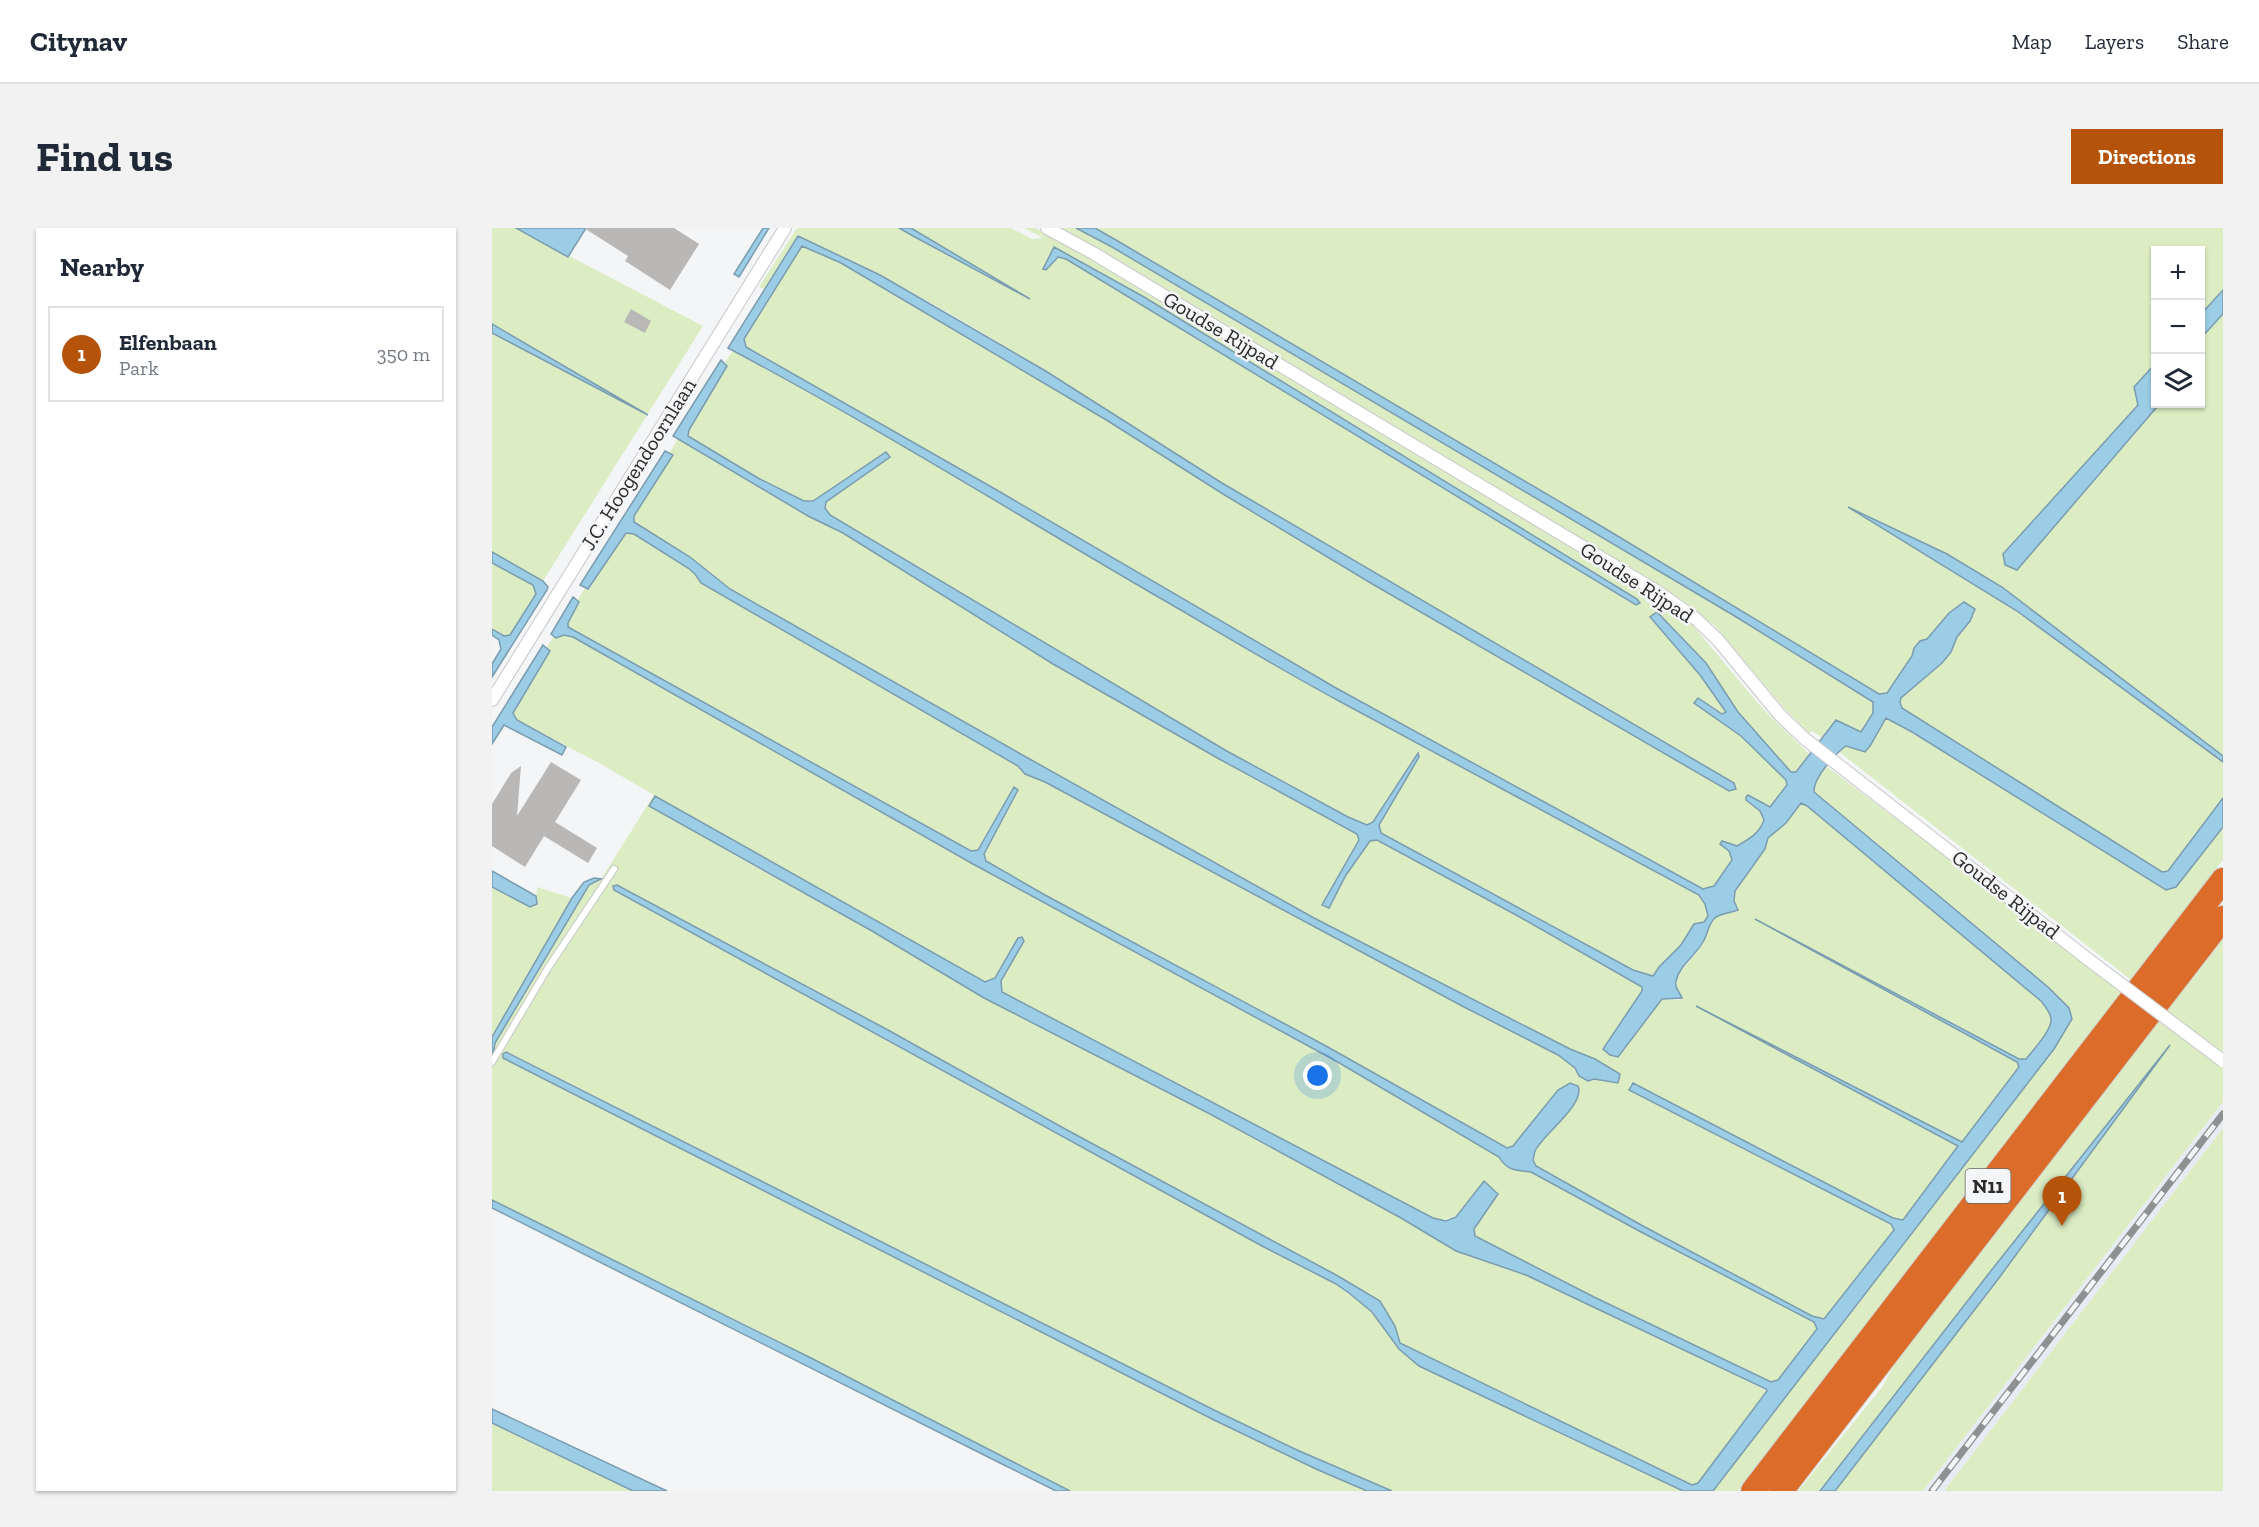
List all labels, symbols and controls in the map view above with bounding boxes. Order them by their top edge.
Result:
text: Citynav [30,25,127,58]
text: Map [2012,29,2052,54]
text: Layers [2085,29,2144,54]
text: Share [2177,29,2229,54]
button: Directions [2071,129,2223,184]
text: Find us [36,131,173,182]
map controls [2151,246,2205,408]
button: + [2151,246,2205,300]
text: Nearby [60,251,144,283]
street label: Goudse Rijpad [1158,286,1283,375]
button: − [2151,300,2205,354]
text: Elfenbaan [119,329,217,356]
text: 1 [77,342,86,366]
text: 350 m [377,342,430,366]
button: layers [2151,354,2205,408]
text: Park [119,356,159,380]
street label: J.C. Hoogendoornlaan [575,374,701,554]
street label: Goudse Rijpad [1575,536,1699,629]
street label: Goudse Rijpad [1947,844,2065,945]
your location [1303,1061,1332,1090]
road number: N11 [1966,1169,2010,1203]
pin: 1 [2042,1176,2082,1226]

